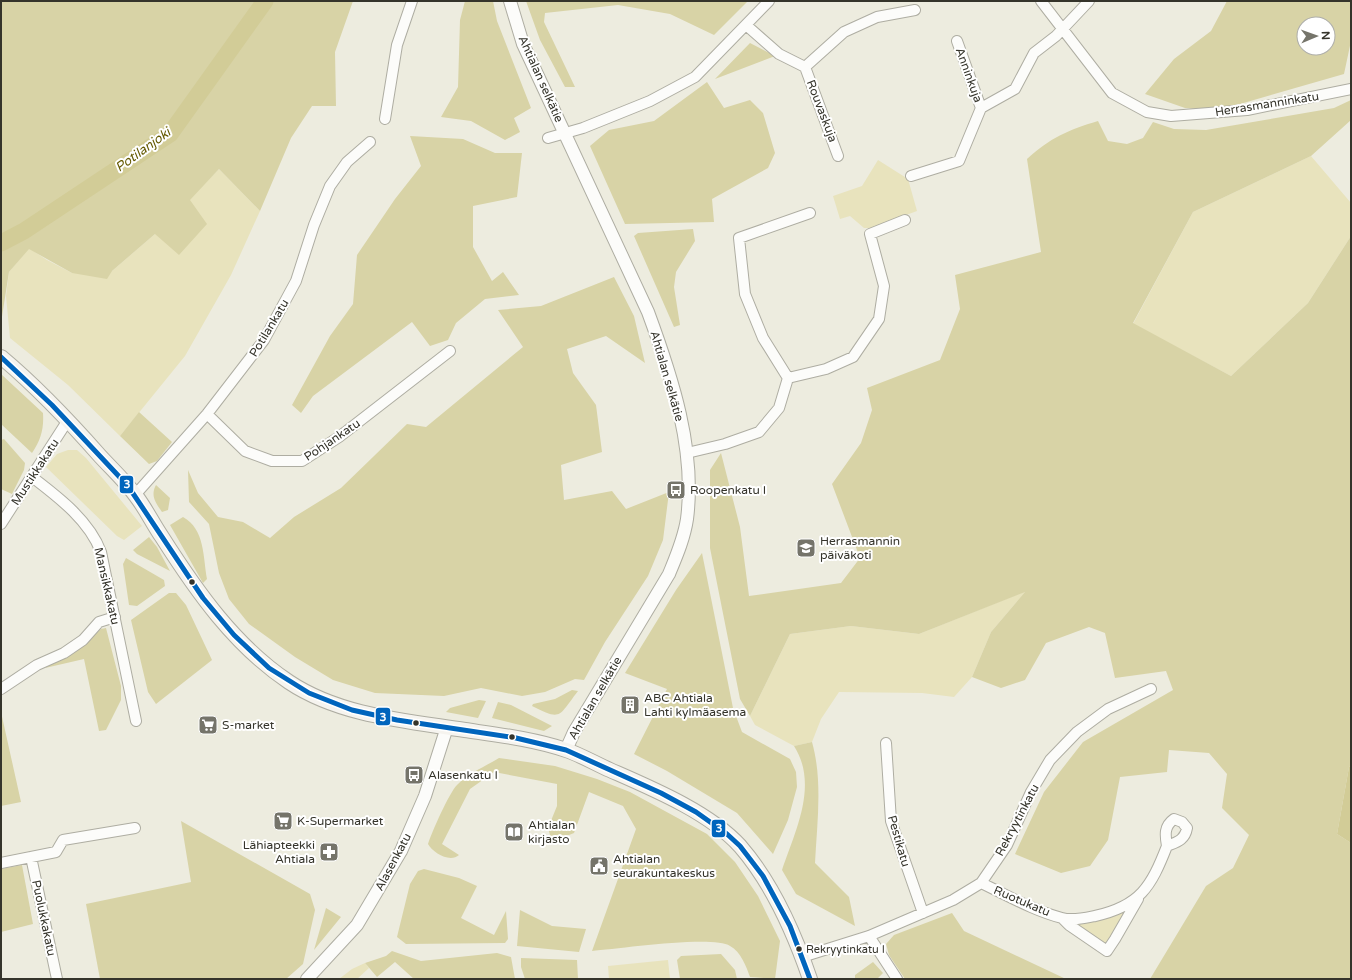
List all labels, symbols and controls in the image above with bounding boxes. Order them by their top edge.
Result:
north arrow [1296,16,1336,56]
text: N [1319,31,1332,40]
street label: Ahtialan selkätie [516,33,566,125]
street label: Anninkuja [953,46,985,104]
street label: Rouvaskuja [804,78,840,144]
street label: Herrasmanninkatu [1214,89,1320,119]
water label: Potilanjoki [112,124,175,175]
street label: Potilankatu [246,297,292,359]
street label: Ahtialan selkätie [647,329,687,423]
street label: Pohjankatu [301,416,363,464]
street label: Mustikkakatu [8,436,62,508]
line badge: 3 [119,475,134,494]
text: 3 [124,478,131,491]
bus stop icon: Roopenkatu I [665,479,687,501]
place label: Roopenkatu I [690,483,766,497]
place label: Herrasmannin päiväkoti [820,534,900,562]
school or university icon: Herrasmannin päiväkoti [795,537,817,559]
street label: Mansikkakatu [91,546,123,626]
unlabelled marker [187,577,197,587]
street label: Ahtialan selkätie [566,654,625,742]
place label: ABC Ahtiala Lahti kylmäasema [644,691,746,719]
building icon: ABC Ahtiala Lahti kylmäasema [619,694,641,716]
line badge: 3 [375,707,391,726]
text: 3 [380,711,387,724]
supermarket icon: S-market [197,714,219,736]
place label: S-market [222,718,275,732]
unlabelled marker [411,718,421,728]
unlabelled marker [507,732,517,742]
bus stop icon: Alasenkatu I [403,764,425,786]
place label: Alasenkatu I [428,768,498,782]
street label: Rekryytinkatu [992,782,1042,858]
supermarket icon: K-Supermarket [272,810,294,832]
place label: K-Supermarket [297,814,384,828]
street label: Pestikatu [885,814,913,868]
place label: Ahtialan kirjasto [528,818,575,846]
line badge: 3 [711,819,726,838]
library icon: Ahtialan kirjasto [503,821,525,843]
text: 3 [716,822,723,835]
street label: Alasenkatu [372,831,414,893]
place label: Lähiapteekki Ahtiala [243,838,315,866]
pharmacy icon: Lähiapteekki Ahtiala [318,841,340,863]
place label: Ahtialan seurakuntakeskus [613,852,715,880]
public building icon: Ahtialan seurakuntakeskus [588,855,610,877]
street label: Puolukkakatu [29,879,59,957]
street label: Ruotukatu [992,883,1052,919]
place label: Rekryytinkatu I [806,943,885,956]
marker: Rekryytinkatu I [794,944,804,954]

